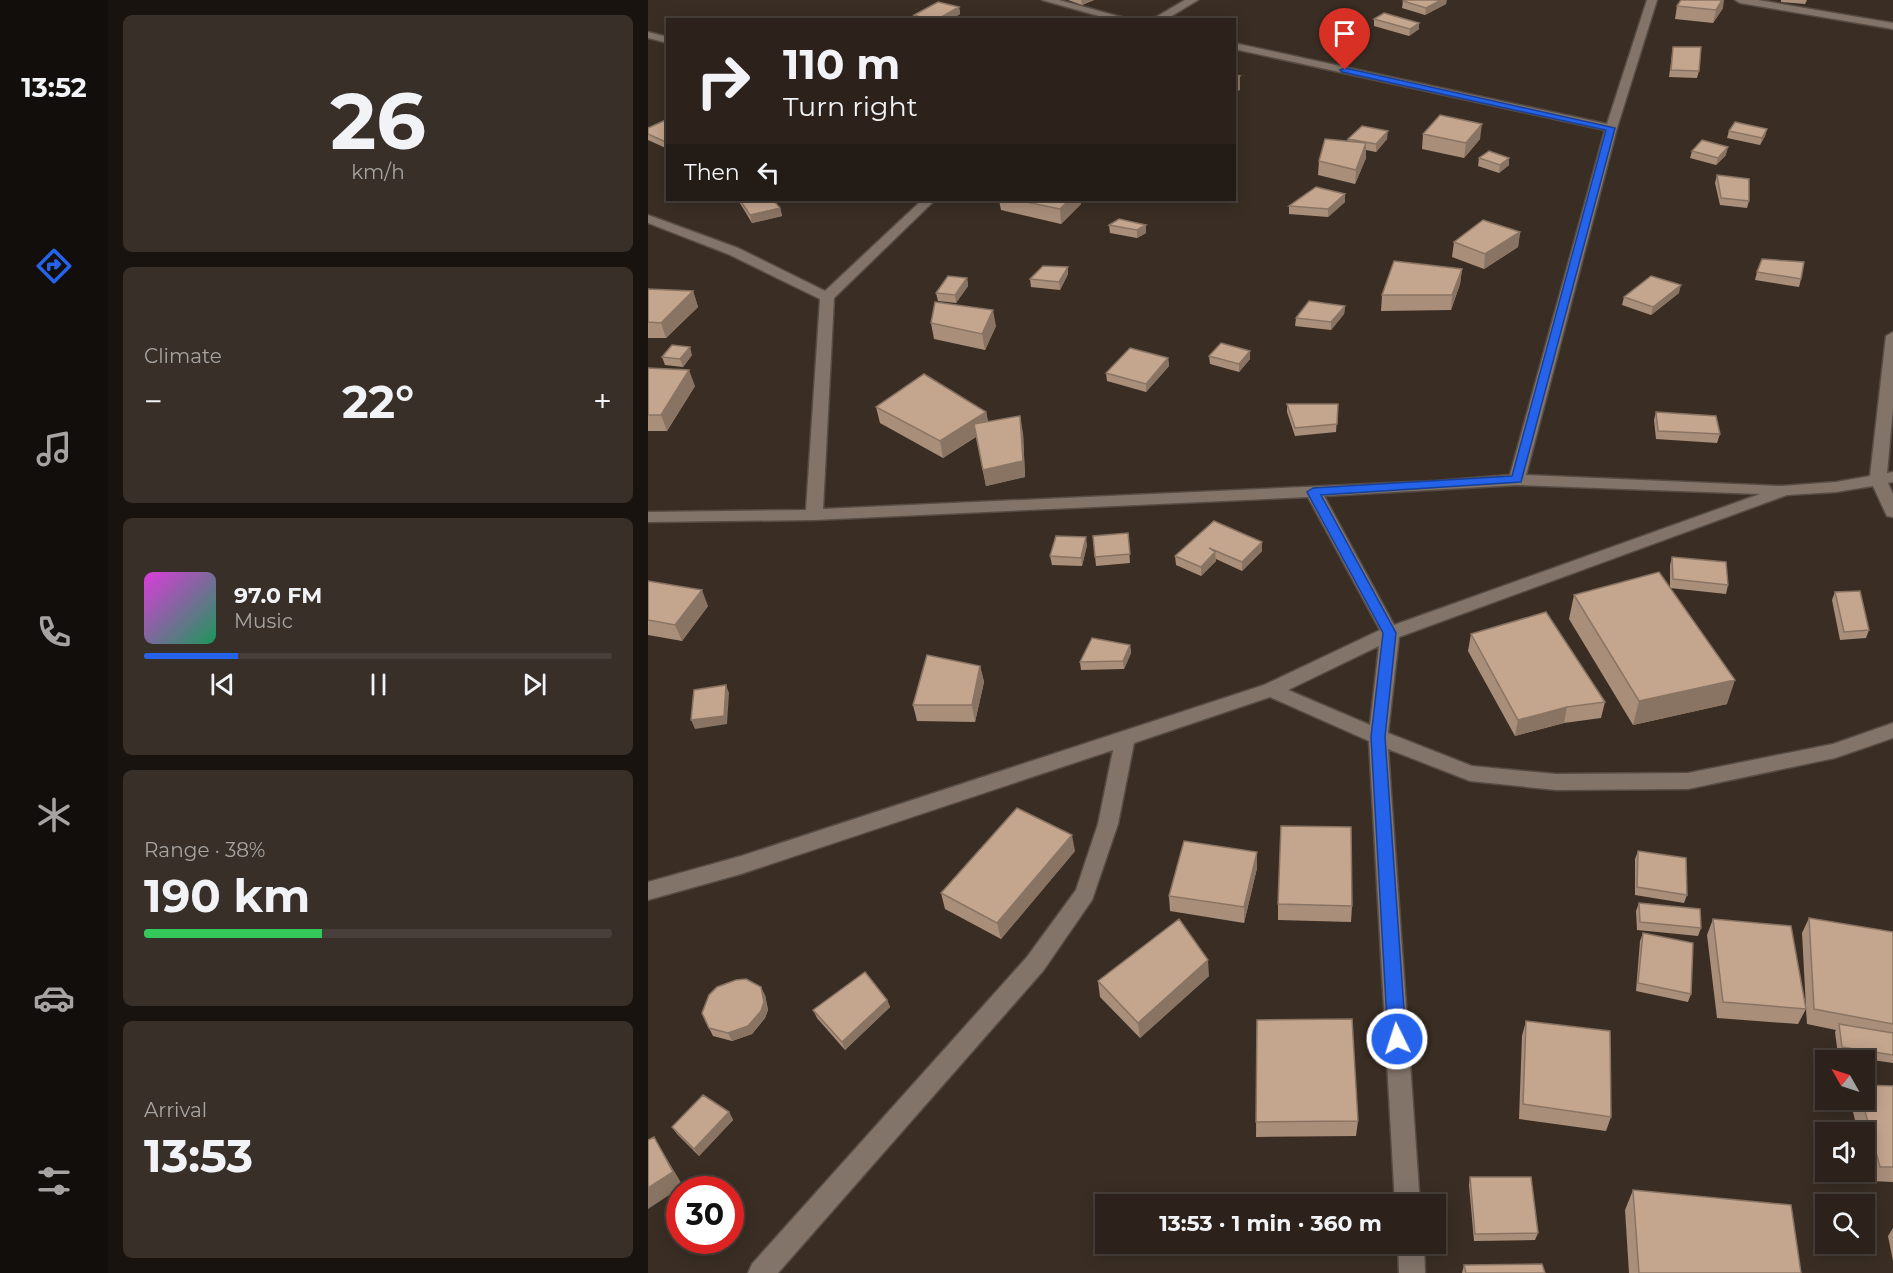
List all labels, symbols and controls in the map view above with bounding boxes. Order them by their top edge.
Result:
pin [1319,8,1370,70]
icon: arrive [1328,17,1361,50]
text: 110 m [783,38,900,90]
icon: right [684,42,762,120]
text: 13:52 [21,71,87,104]
text: 26 [330,73,426,169]
text: Turn right [783,90,918,123]
icon: left [752,156,785,189]
text: Then [684,159,740,186]
text: km/h [351,160,405,184]
icon: directions [33,245,75,287]
text: Climate [144,344,222,368]
text: 22° [342,374,414,429]
text: − [144,381,163,421]
text: + [593,381,612,421]
icon: music [33,428,75,470]
text: 97.0 FM [234,582,322,609]
text: Music [234,609,293,633]
icon: phone [33,611,75,653]
icon: previous [206,668,239,701]
icon: pause [362,668,395,701]
icon: next [518,668,551,701]
icon: climate [33,794,75,836]
text: Range · 38% [144,838,265,862]
text: 190 km [144,868,310,923]
icon: car [33,977,75,1019]
position arrow [1365,1007,1429,1071]
north arrow [1815,1050,1875,1110]
map controls [1815,1050,1875,1254]
text: Arrival [144,1098,207,1122]
button: sound [1815,1122,1875,1182]
text: 13:53 [144,1128,253,1183]
icon: filters [33,1160,75,1202]
speed limit sign: 30 [666,1176,744,1254]
button: search [1815,1194,1875,1254]
text: 13:53 · 1 min · 360 m [1159,1210,1382,1237]

